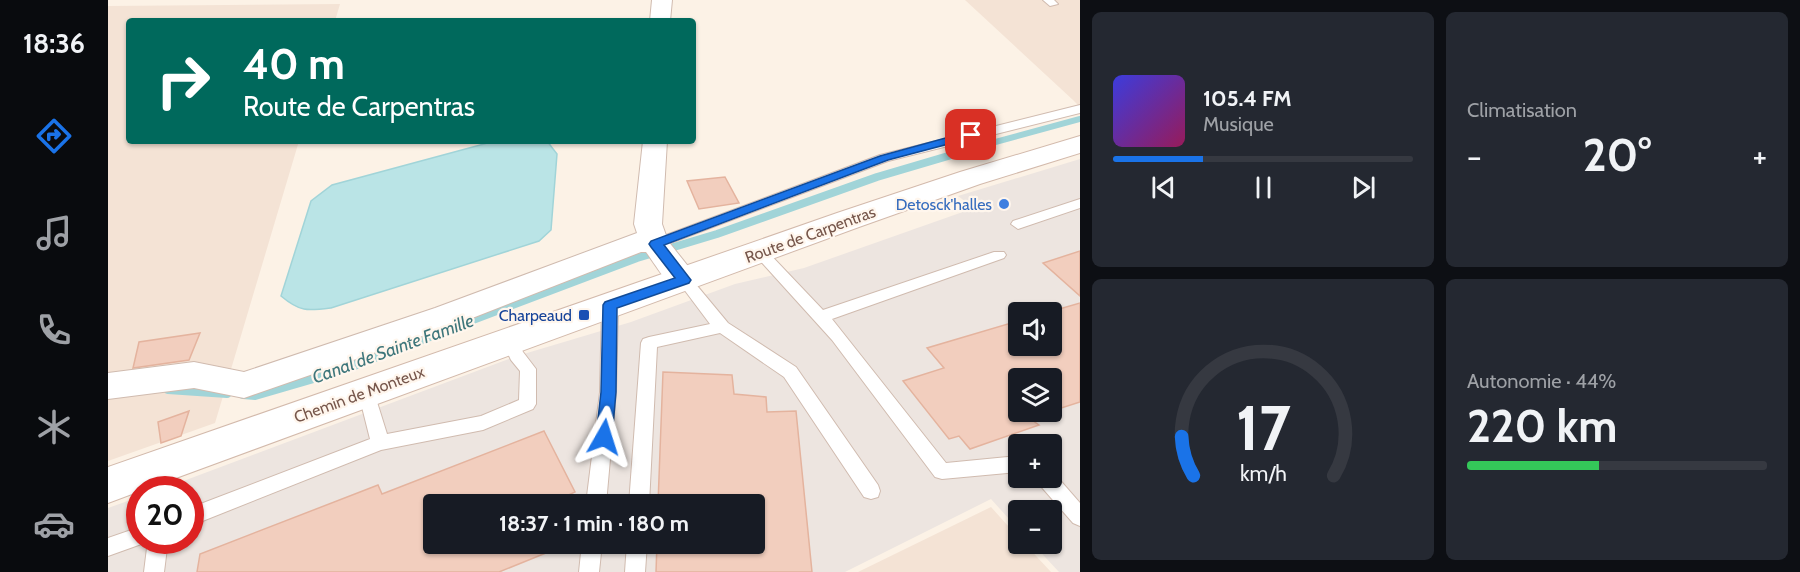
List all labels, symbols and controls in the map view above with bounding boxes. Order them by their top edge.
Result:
text: 18:36 [23,27,85,60]
text: 40 m [243,38,345,90]
icon: right [144,42,222,120]
text: 105.4 FM [1203,85,1291,112]
text: Route de Carpentras [243,90,475,123]
text: Climatisation [1467,98,1577,122]
pin [945,109,996,160]
text: Musique [1203,112,1274,136]
icon: directions [33,115,75,157]
icon: arrive [954,118,987,151]
text: 20° [1583,128,1651,182]
text: − [1467,136,1482,176]
text: + [1752,136,1767,176]
icon: previous [1147,171,1180,204]
icon: pause [1247,171,1280,204]
icon: next [1347,171,1380,204]
place label: Detosck'halles [896,195,992,214]
marker: Detosck'halles [997,197,1011,211]
street label: Route de Carpentras [742,202,878,267]
icon: music [33,212,75,254]
map controls [1008,302,1062,554]
button: sound [1008,302,1062,356]
place label: Charpeaud [499,306,572,325]
marker: Charpeaud [577,308,591,322]
icon: phone [33,309,75,351]
water label: Canal de Sainte Famille [309,310,477,388]
street label: Chemin de Monteux [291,362,427,427]
button: layers [1008,368,1062,422]
text: Autonomie · 44% [1467,369,1616,393]
text: 17 [1236,390,1291,466]
text: 220 km [1467,399,1617,453]
position arrow [572,405,636,469]
icon: climate [33,406,75,448]
button: + [1008,434,1062,488]
text: km/h [1240,461,1286,487]
speed limit sign: 20 [126,476,204,554]
button: − [1008,500,1062,554]
icon: car [33,503,75,545]
text: 18:37 · 1 min · 180 m [499,510,689,537]

